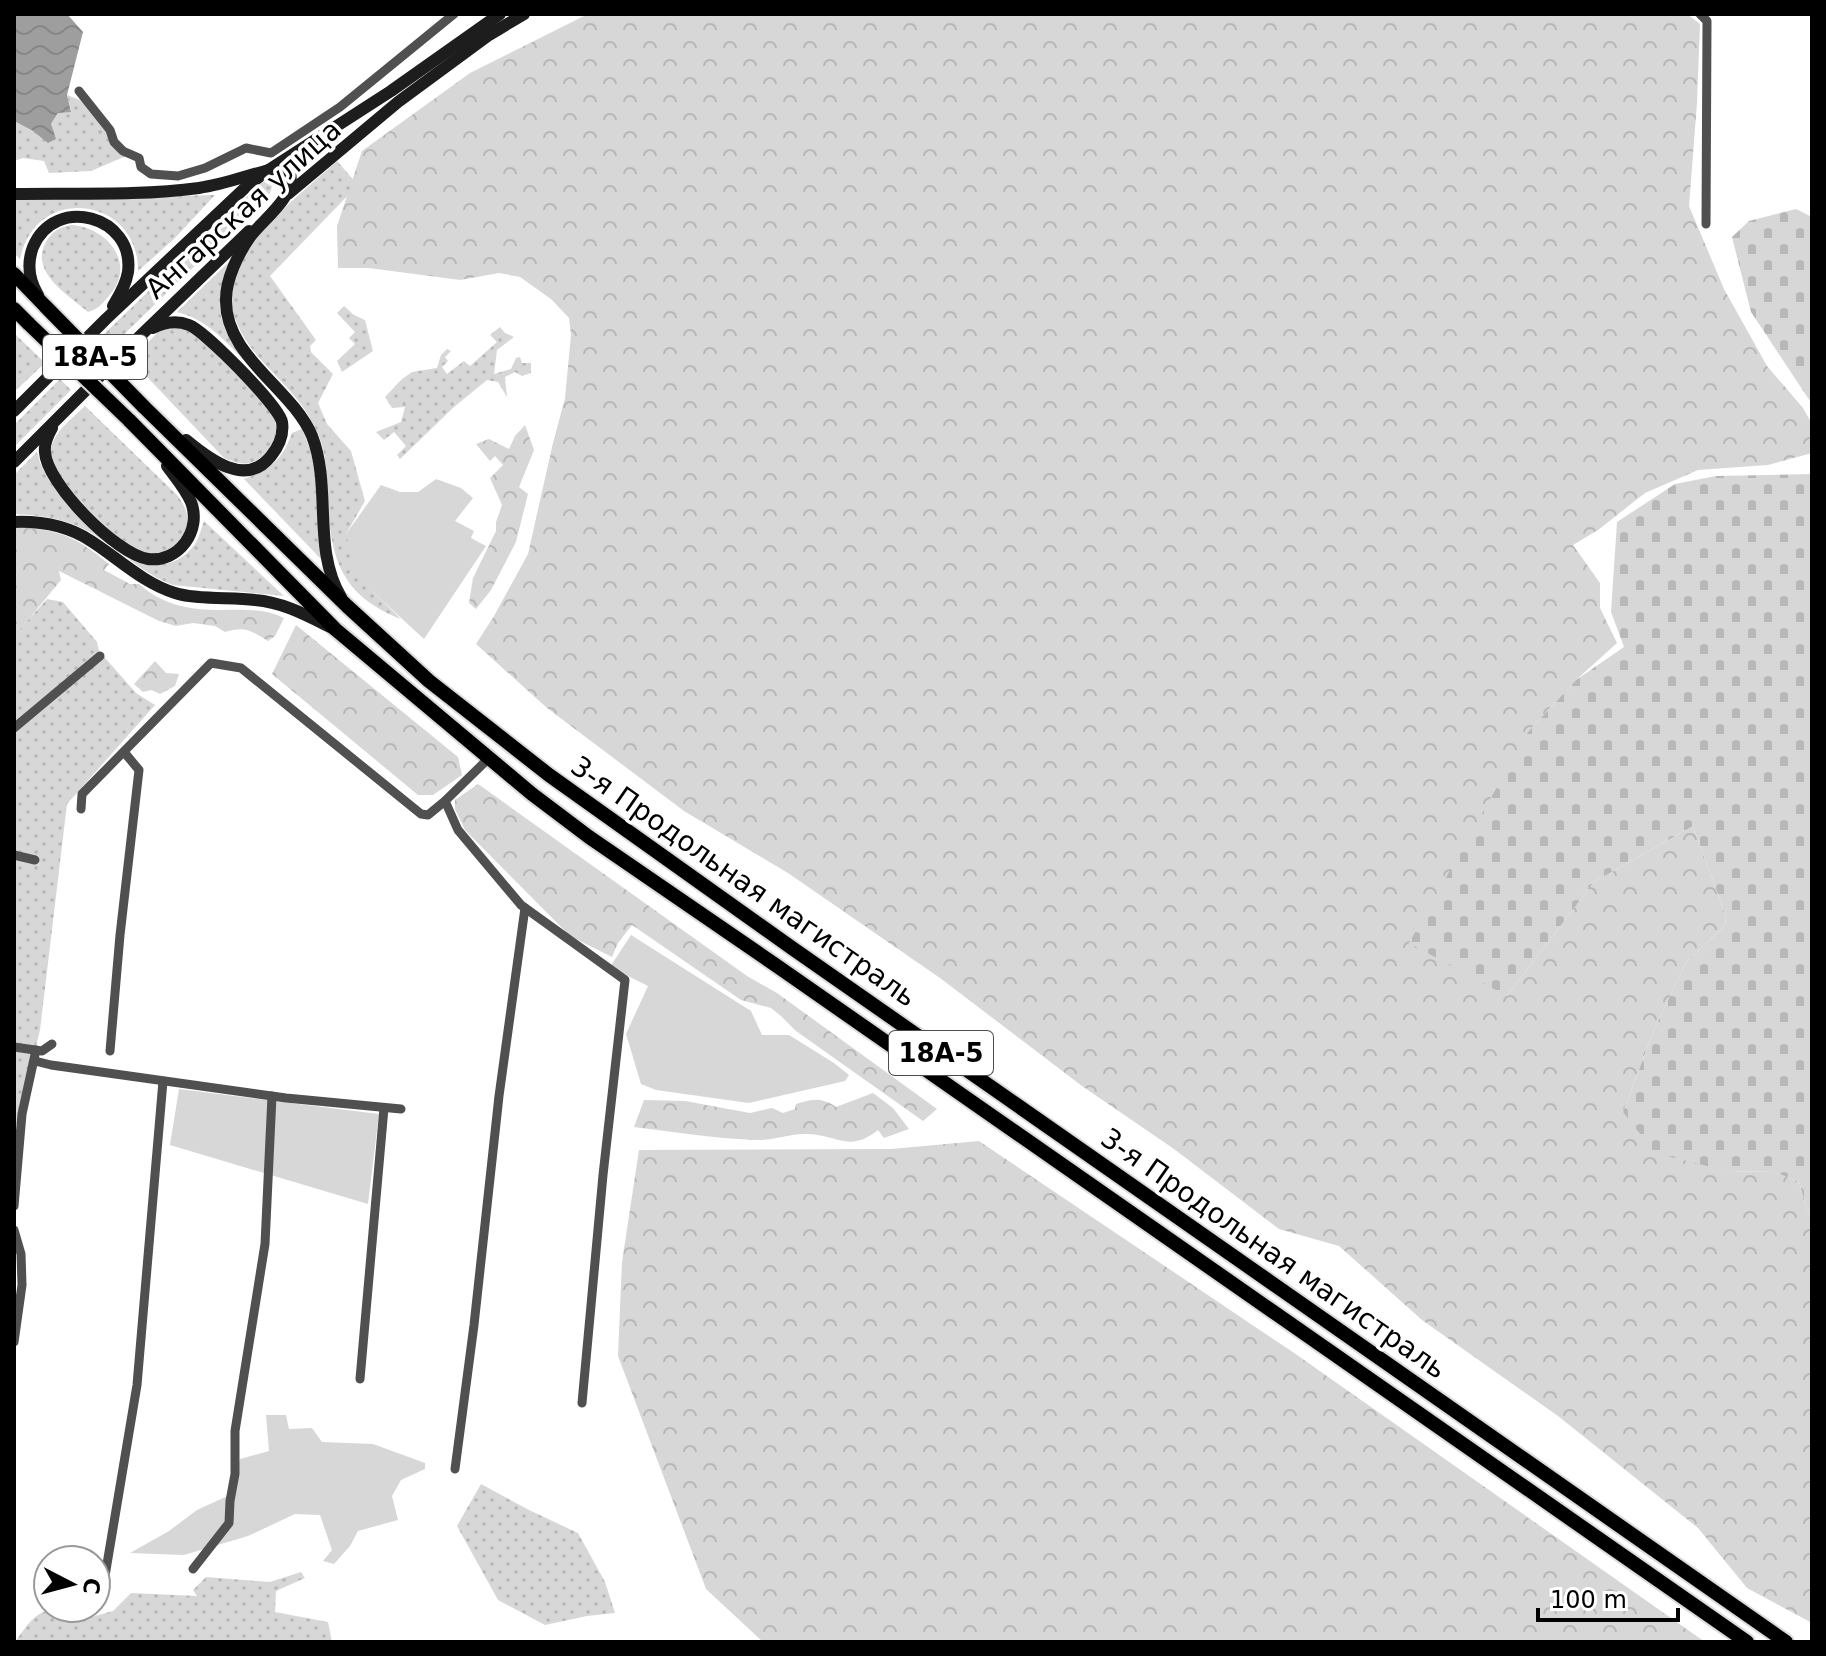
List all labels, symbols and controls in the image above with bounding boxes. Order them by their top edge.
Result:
street label: Ангарская улица [139,113,348,306]
road number: 18А-5 [43,335,147,379]
street label: 3-я Продольная магистраль [565,749,923,1014]
road number: 18А-5 [889,1031,993,1075]
street label: 3-я Продольная магистраль [1095,1121,1453,1386]
north arrow [32,1544,112,1624]
scale bar [1538,1572,1678,1622]
text: С [78,1577,105,1595]
text: 100 m [1550,1586,1627,1614]

